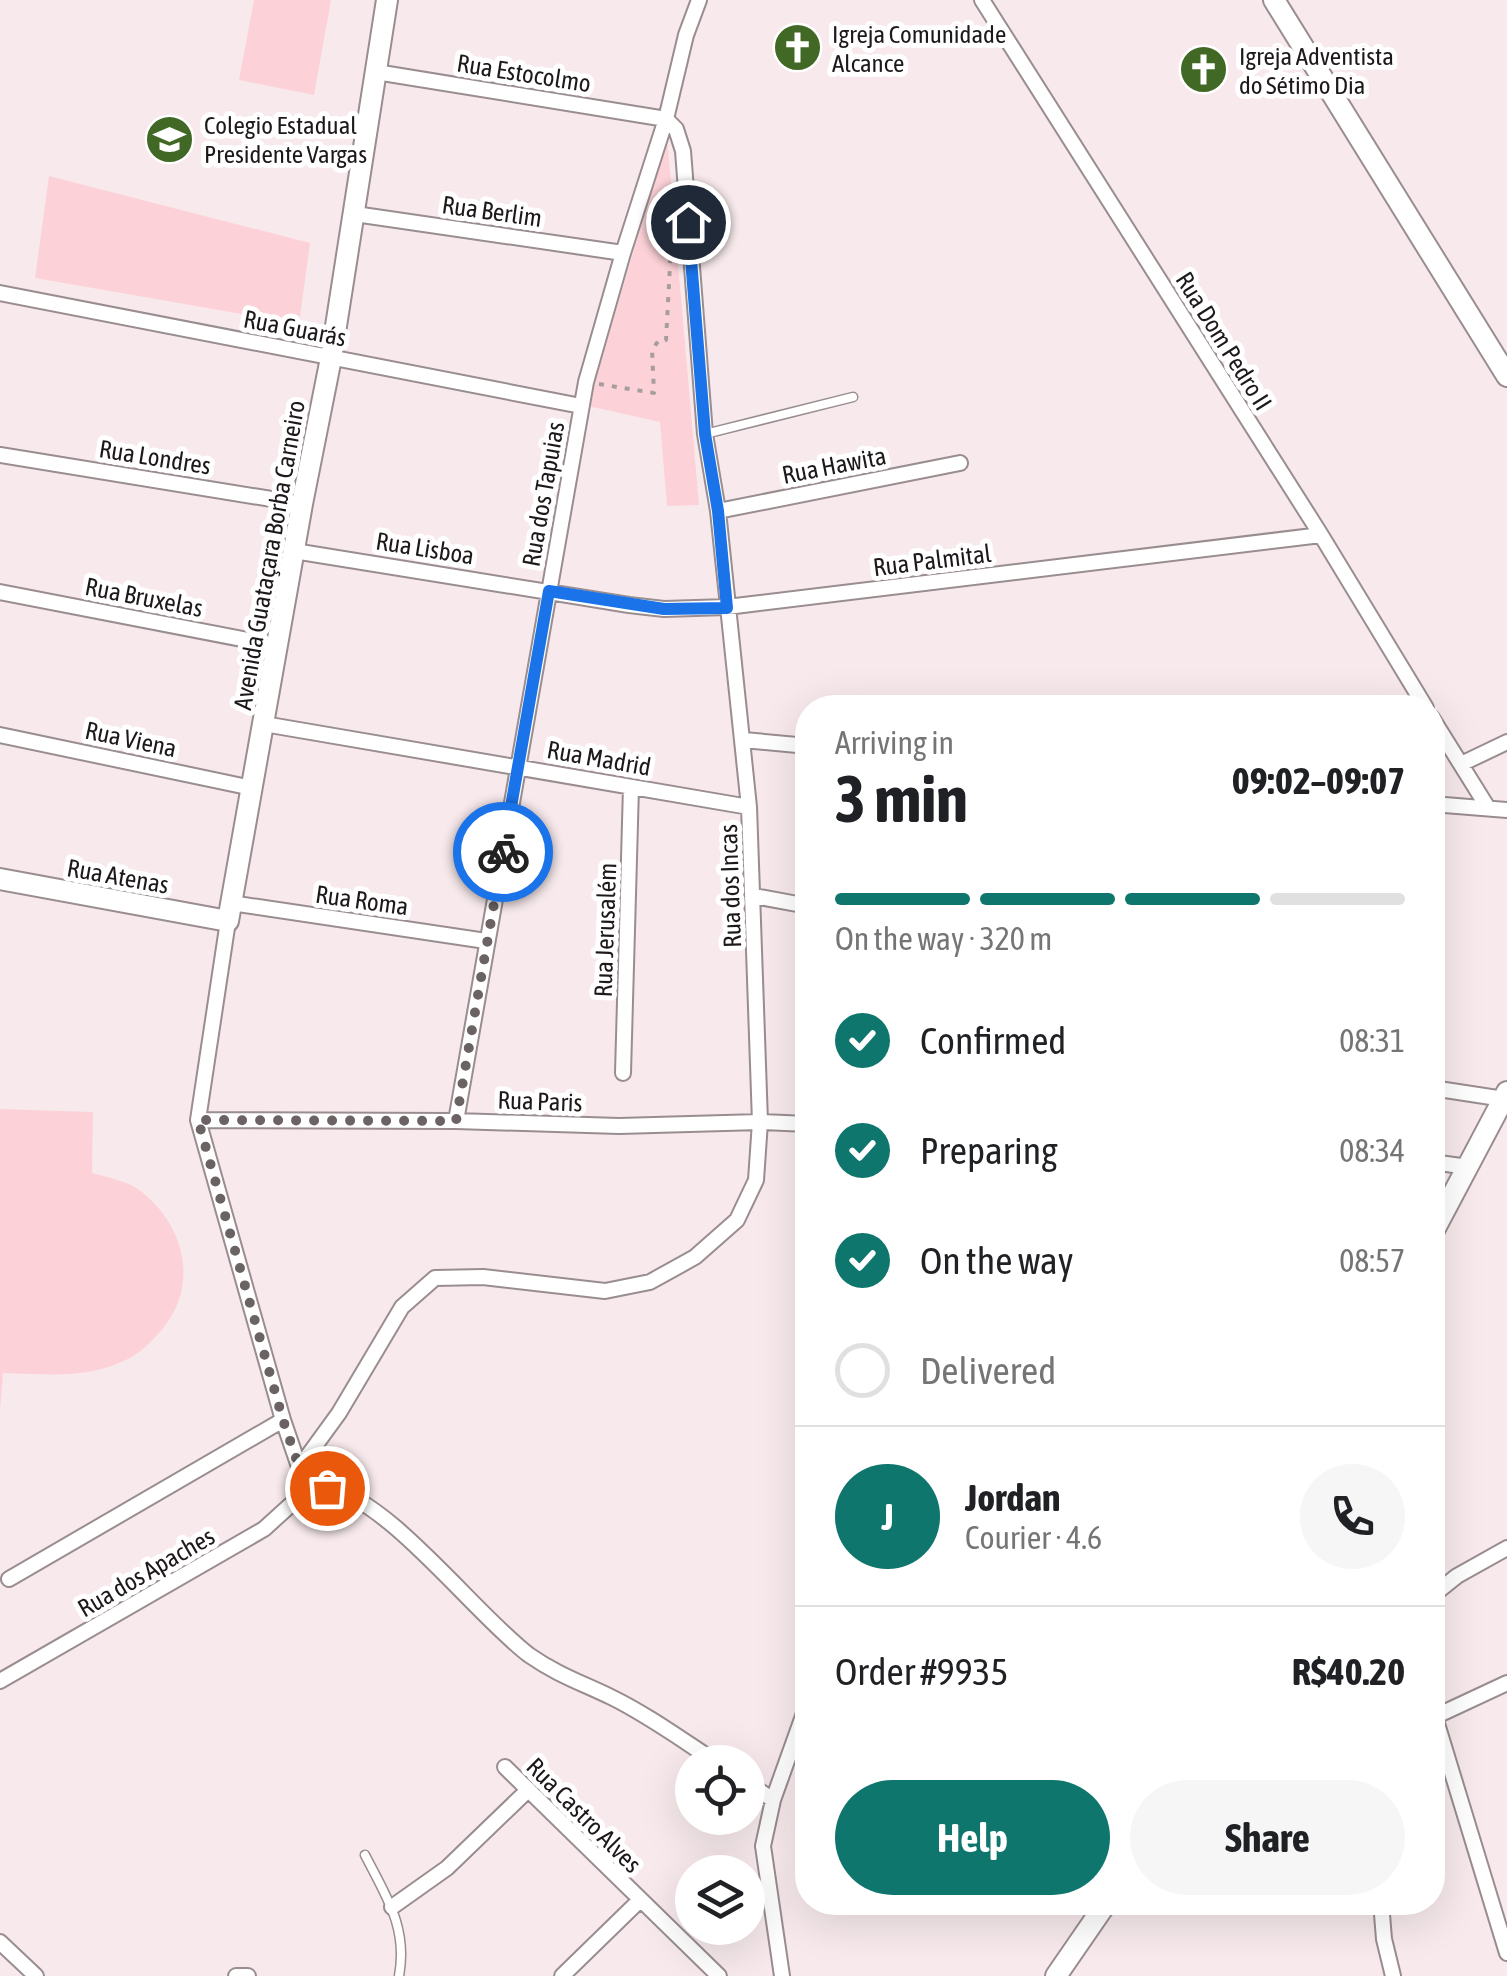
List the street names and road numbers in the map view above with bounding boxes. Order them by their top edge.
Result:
street label: Rua Estocolmo [455,49,593,97]
street label: Rua Berlim [440,190,544,232]
street label: Rua Dom Pedro II [1170,267,1278,415]
street label: Rua Guarás [241,304,349,352]
street label: Avenida Guataçara Borba Carneiro [228,398,310,712]
street label: Rua dos Tapuias [516,419,570,569]
street label: Rua Londres [97,434,213,480]
street label: Rua Hawita [780,441,888,489]
street label: Rua Lisboa [374,526,476,570]
street label: Rua Palmital [871,539,993,581]
street label: Rua Bruxelas [83,572,205,622]
street label: Rua Viena [83,716,179,762]
street label: Rua Madrid [545,735,653,781]
street label: Rua dos Incas [714,824,746,948]
street label: Rua Atenas [65,853,171,899]
street label: Rua Jerusalém [589,862,621,998]
street label: Rua Roma [314,880,410,920]
street label: Rua Paris [497,1086,583,1116]
street label: Rua dos Apaches [73,1522,219,1622]
street label: Rua Castro Alves [521,1752,647,1878]

